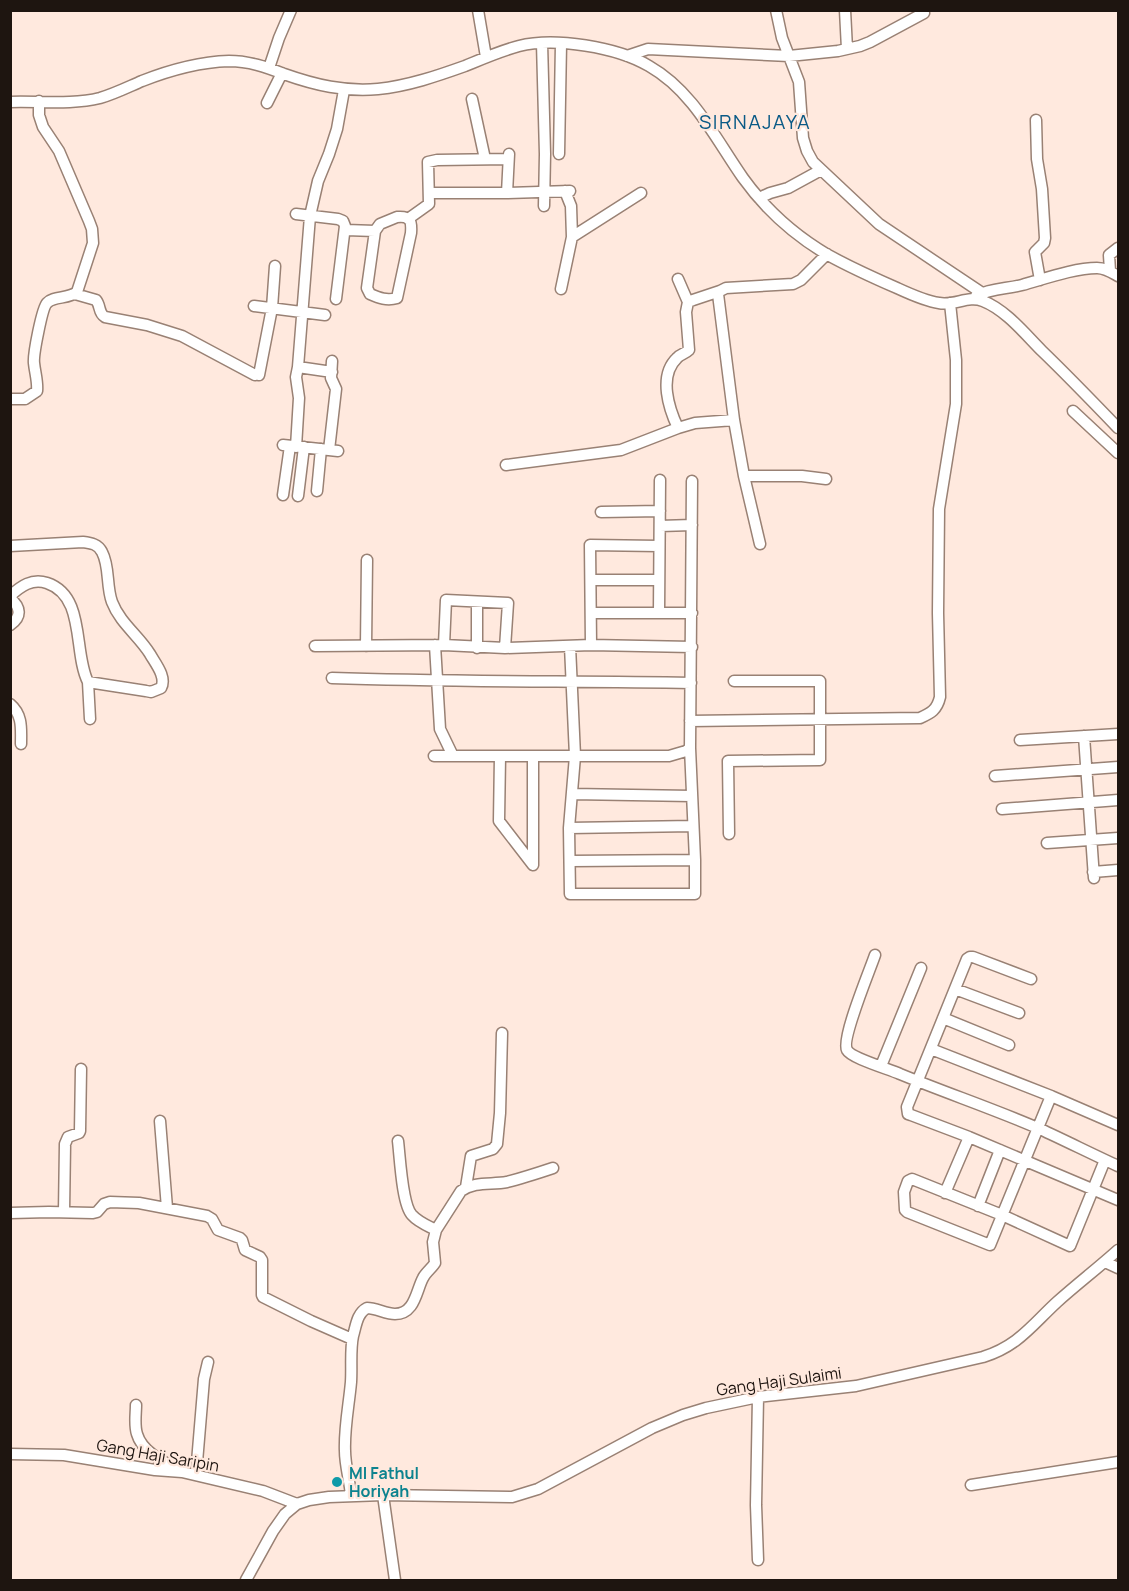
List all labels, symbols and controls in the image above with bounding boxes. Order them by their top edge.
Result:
district label: SIRNAJAYA [699,108,811,135]
street label: Gang Haji Sulaimi [715,1361,843,1401]
street label: Gang Haji Saripin [95,1433,221,1477]
place label: MI Fathul Horiyah [349,1462,419,1502]
marker: MI Fathul Horiyah [330,1475,344,1489]

